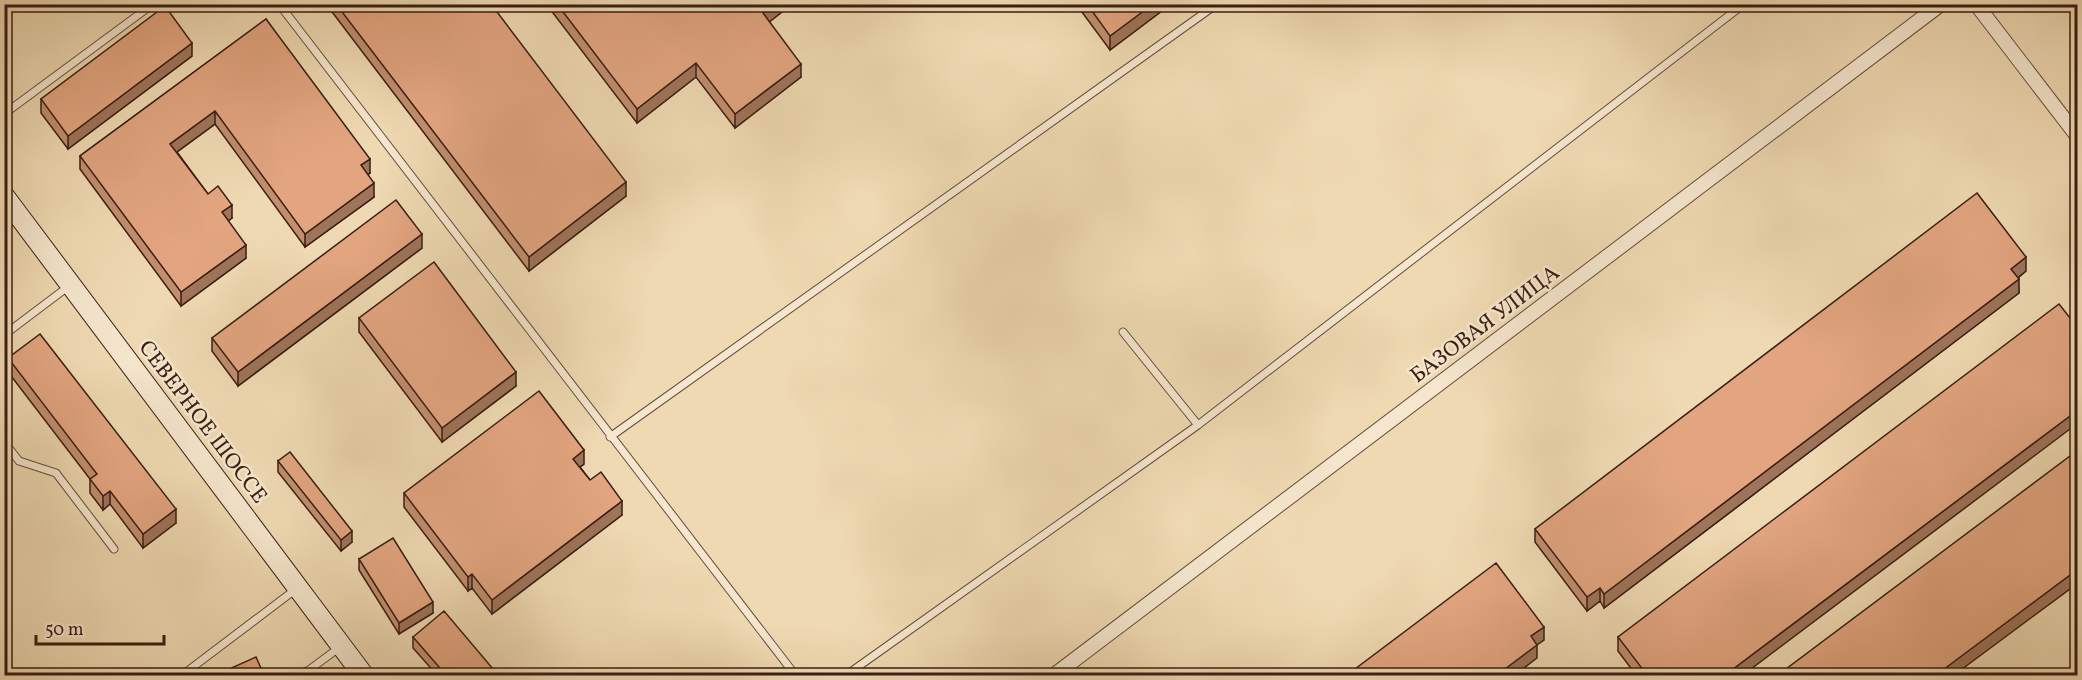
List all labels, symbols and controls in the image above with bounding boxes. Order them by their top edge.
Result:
street label: БАЗОВАЯ УЛИЦА [1404,259,1567,391]
street label: СЕВЕРНОЕ ШОССЕ [130,334,274,511]
scale bar [36,608,164,646]
text: 50 m [45,618,84,643]

